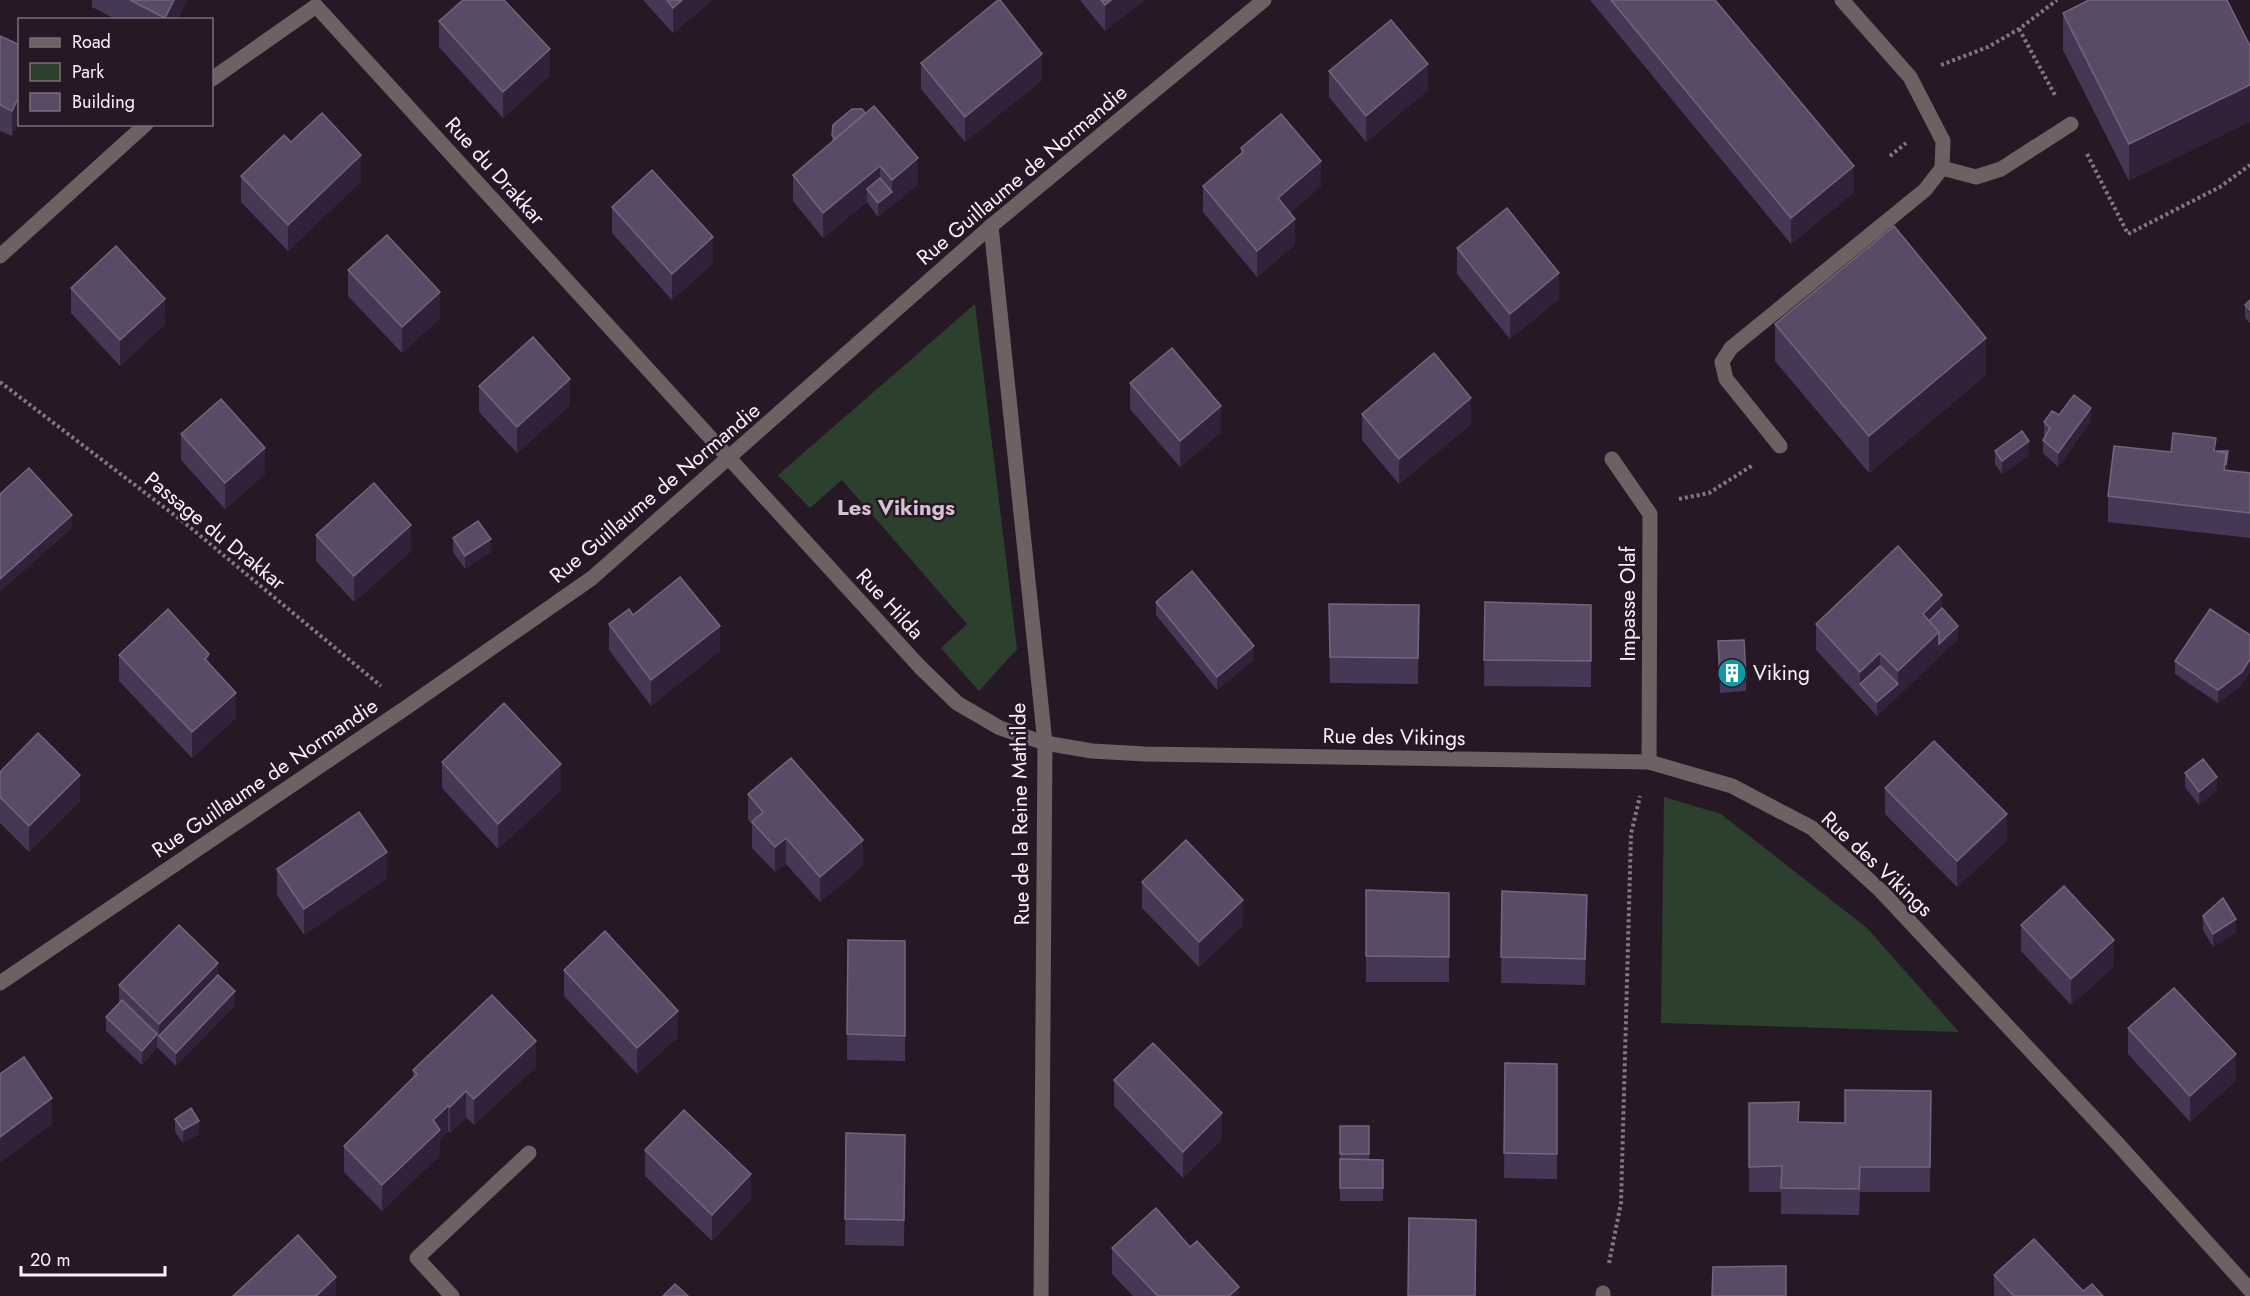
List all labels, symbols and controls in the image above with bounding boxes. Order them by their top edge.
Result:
legend [18,18,213,126]
text: Road [72,29,111,55]
text: Park [72,59,104,85]
street label: Rue Guillaume de Normandie [910,78,1134,272]
text: Building [72,89,135,115]
street label: Rue du Drakkar [438,110,552,232]
street label: Rue Guillaume de Normandie [543,396,767,590]
street label: Passage du Drakkar [138,465,293,598]
district label: Les Vikings [837,491,955,523]
street label: Impasse Olaf [1613,545,1643,662]
street label: Rue Hilda [849,562,931,646]
building icon: Viking [1716,657,1748,689]
place label: Viking [1753,658,1810,688]
street label: Rue Guillaume de Normandie [146,691,384,865]
street label: Rue de la Reine Mathilde [1003,702,1037,926]
street label: Rue des Vikings [1322,721,1466,753]
street label: Rue des Vikings [1815,804,1939,924]
scale bar [21,1239,165,1277]
text: 20 m [30,1247,70,1273]

